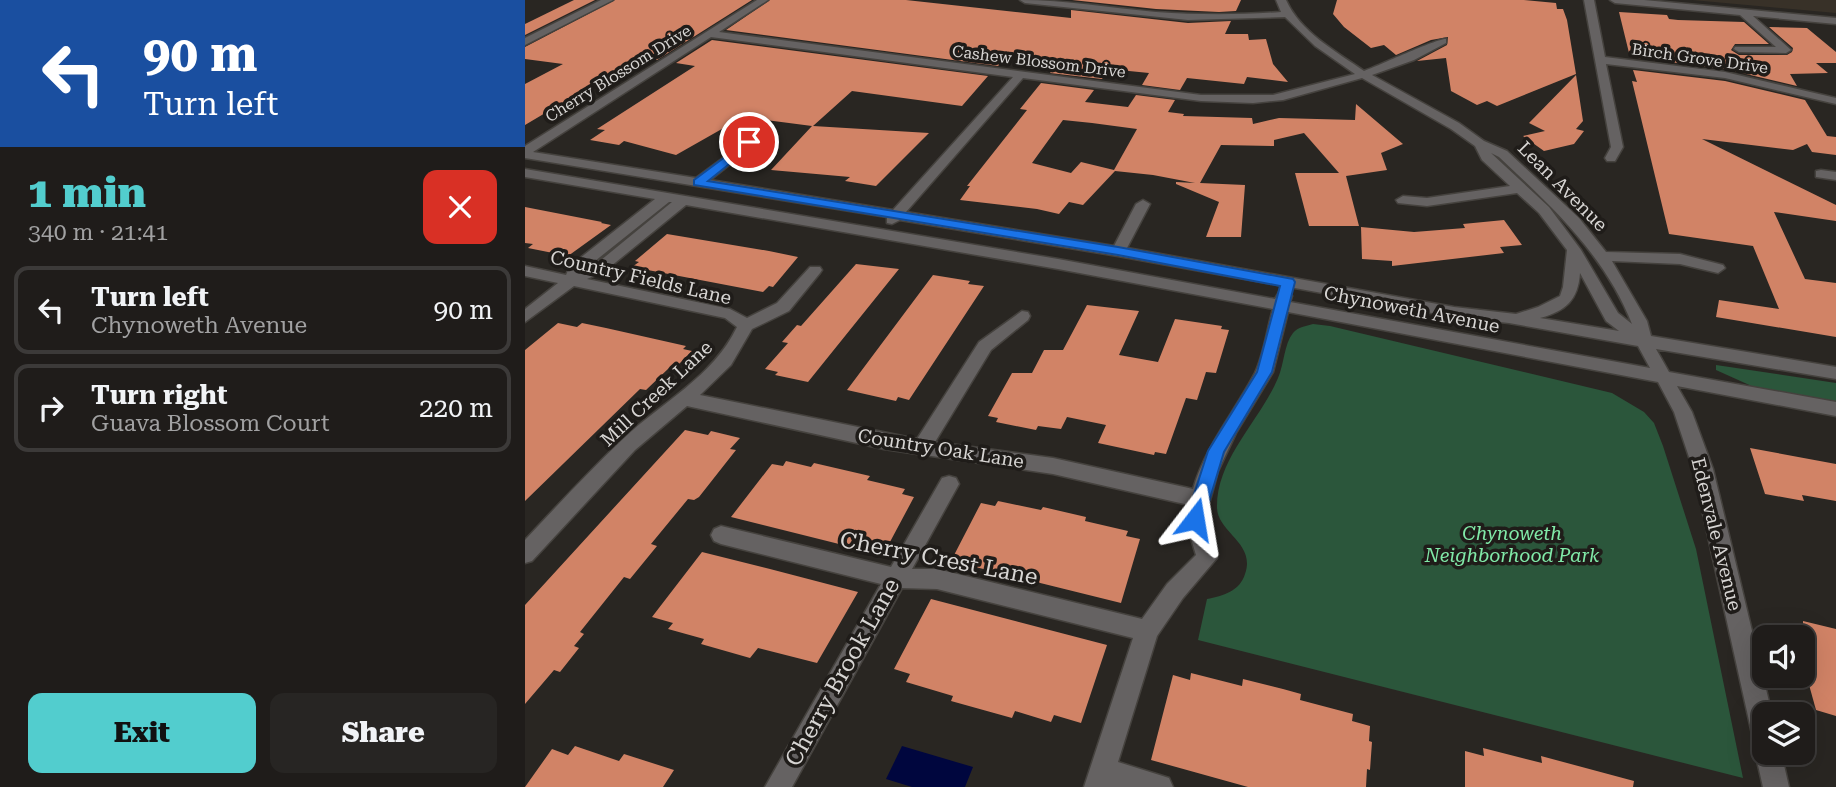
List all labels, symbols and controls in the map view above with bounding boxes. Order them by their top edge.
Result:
street label: Cherry Blossom Drive [542,21,695,126]
text: 90 m [143,26,258,83]
icon: left [28,28,119,119]
street label: Birch Grove Drive [1630,40,1770,78]
street label: Cashew Blossom Drive [951,41,1127,82]
text: Turn left [143,85,278,123]
pin [719,112,779,172]
icon: arrive [730,123,768,161]
street label: Lean Avenue [1513,137,1612,236]
text: 1 min [28,168,146,217]
button: close [423,170,497,244]
text: 340 m · 21:41 [28,219,168,246]
street label: Country Fields Lane [548,245,734,310]
street label: Chynoweth Avenue [1322,281,1502,338]
text: Turn left [91,282,209,312]
icon: left [32,291,70,329]
text: 90 m [434,295,493,325]
text: Chynoweth Avenue [91,312,307,339]
street label: Mill Creek Lane [596,336,717,451]
text: Turn right [91,380,227,410]
icon: right [32,389,70,427]
text: 220 m [419,393,493,423]
text: Guava Blossom Court [91,410,329,437]
street label: Country Oak Lane [856,424,1026,473]
street label: Edenvale Avenue [1686,455,1747,613]
position arrow [1158,482,1232,556]
park label: Chynoweth Neighborhood Park [1424,522,1600,567]
street label: Cherry Crest Lane [838,526,1040,591]
street label: Cherry Brook Lane [780,574,905,771]
map controls [1752,625,1815,765]
button: sound [1752,625,1815,688]
button: Exit [28,693,256,773]
button: Share [270,693,497,773]
button: layers [1752,702,1815,765]

